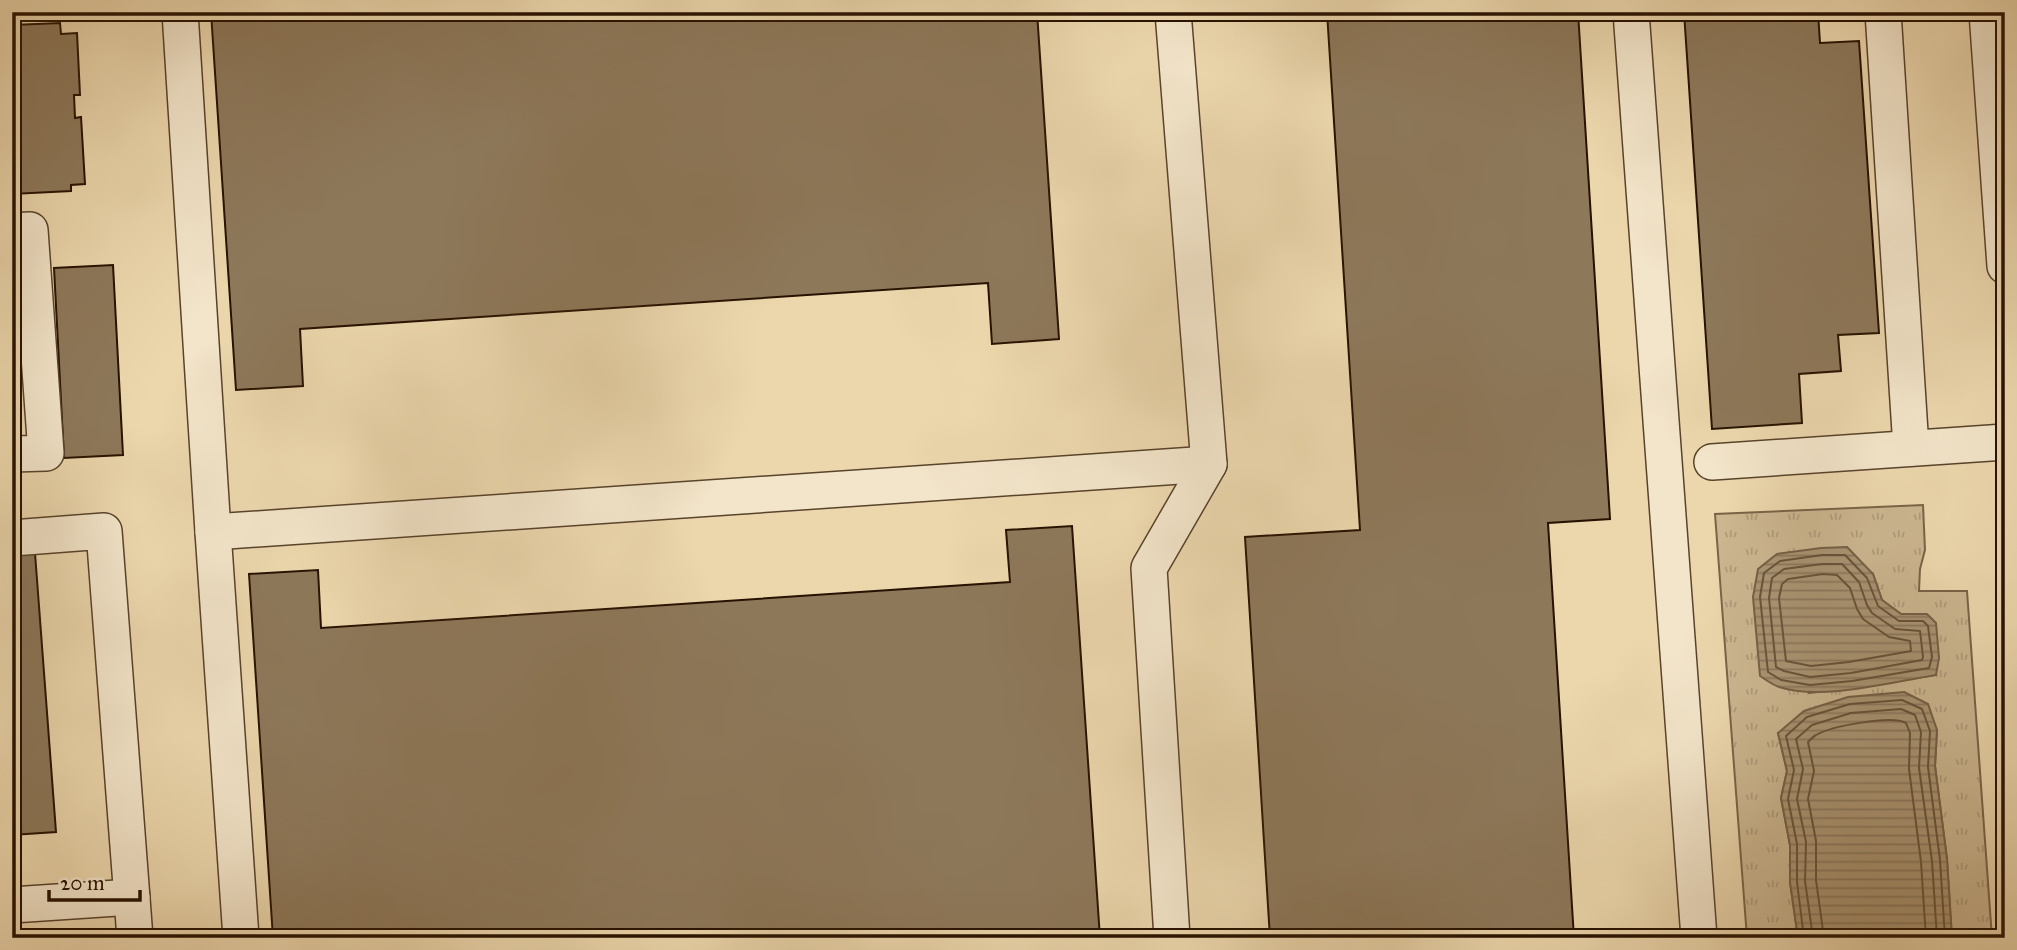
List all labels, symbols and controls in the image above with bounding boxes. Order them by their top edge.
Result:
scale bar [49,859,140,903]
text: 20 m [60,870,105,896]

